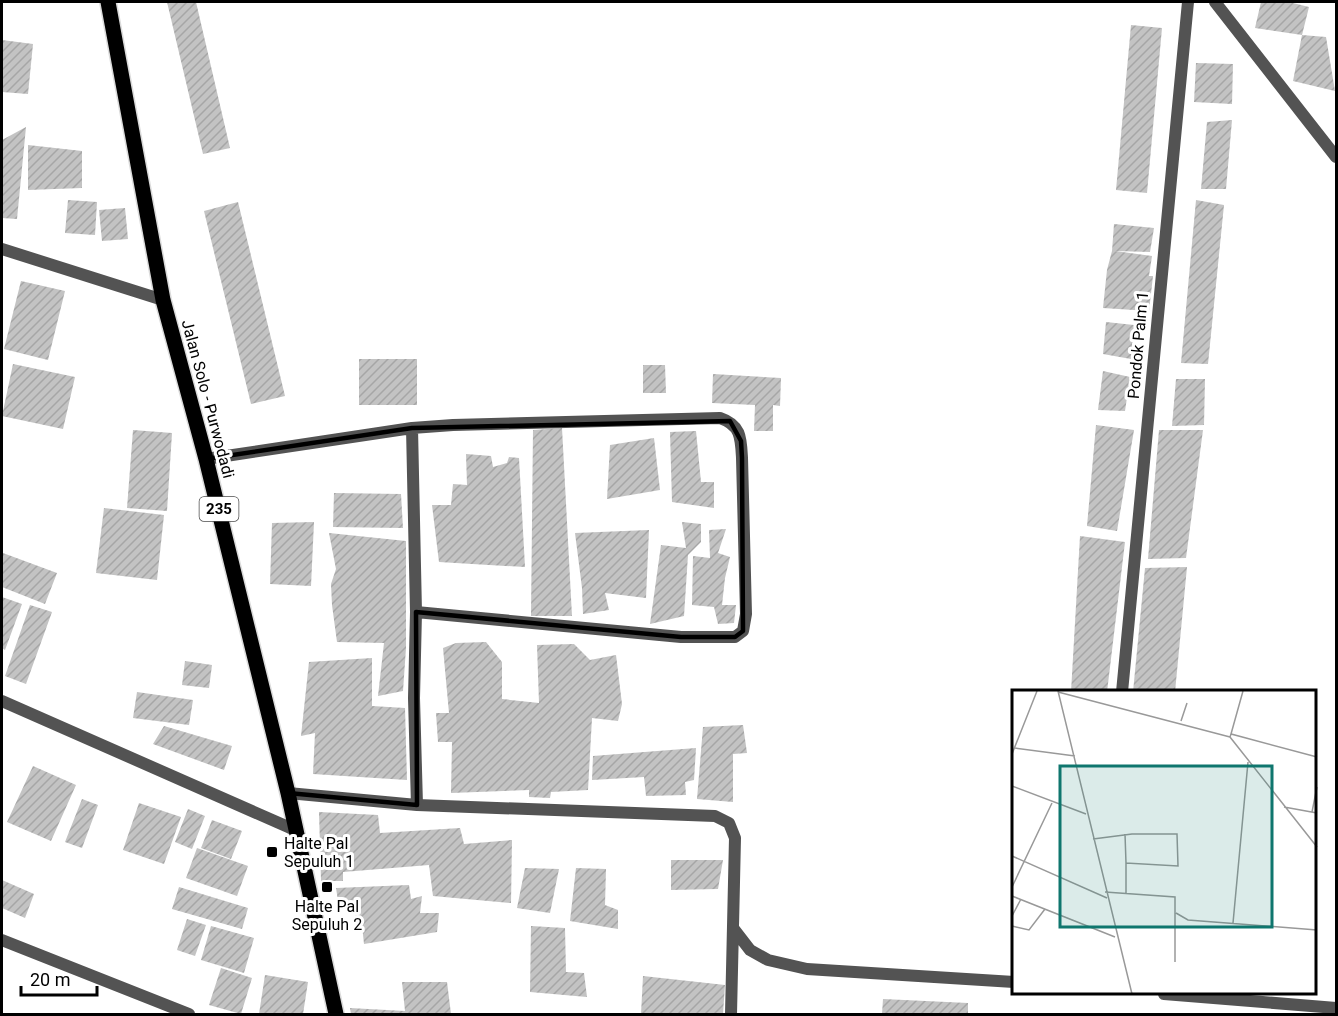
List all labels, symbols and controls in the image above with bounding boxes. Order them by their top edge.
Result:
street label: Pondok Palm 1 [1124,290,1152,400]
street label: Jalan Solo - Purwodadi [178,318,238,480]
road number: 235 [200,497,238,521]
inset map [1012,690,1317,995]
place label: Halte Pal Sepuluh 1 [284,834,354,871]
marker: Halte Pal Sepuluh 1 [265,845,279,859]
marker: Halte Pal Sepuluh 2 [320,880,334,894]
place label: Halte Pal Sepuluh 2 [292,897,362,934]
scale bar [21,959,98,997]
text: 20 m [30,969,70,990]

